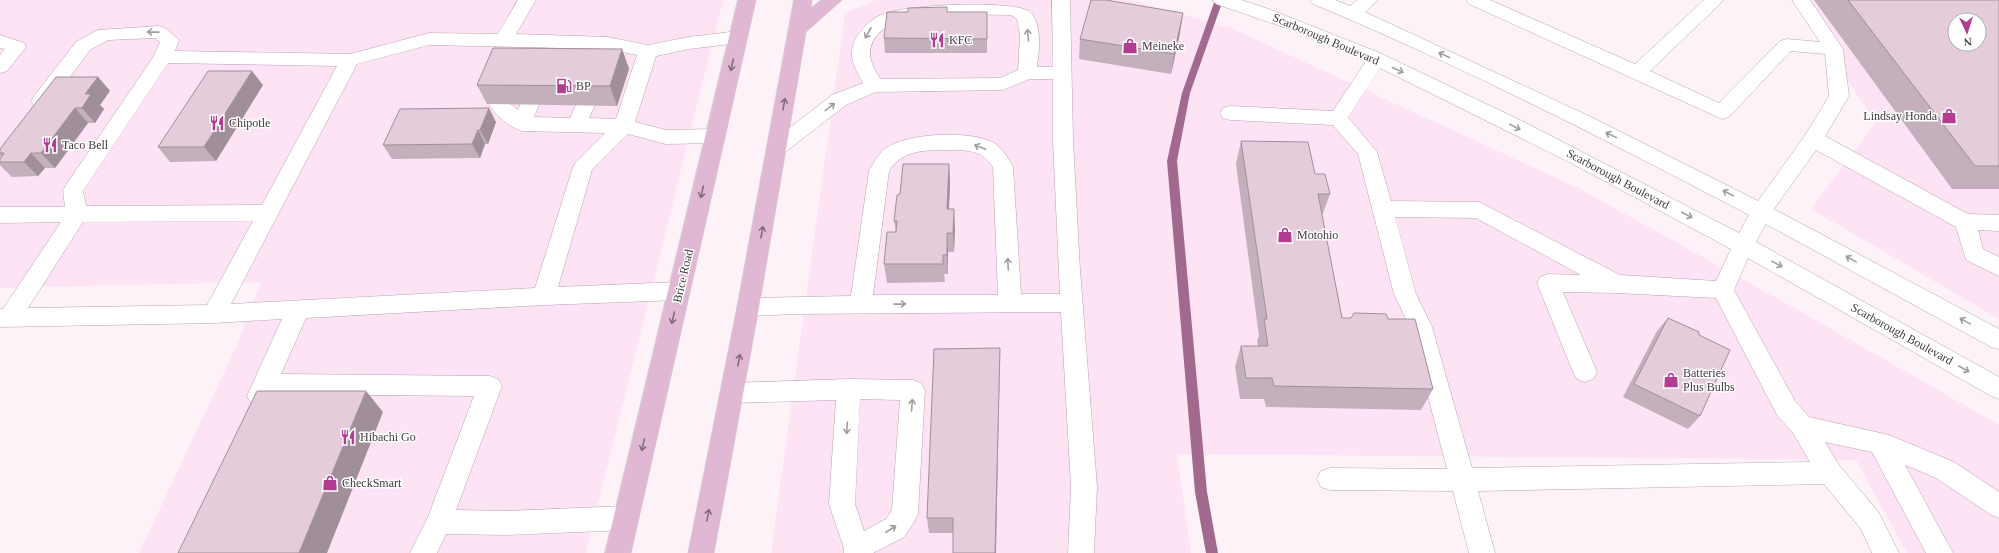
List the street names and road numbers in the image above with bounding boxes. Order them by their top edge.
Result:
street label: Scarborough Boulevard [1271,10,1381,68]
street label: Scarborough Boulevard [1564,146,1672,212]
street label: Brice Road [670,248,696,304]
street label: Scarborough Boulevard [1849,300,1955,368]

